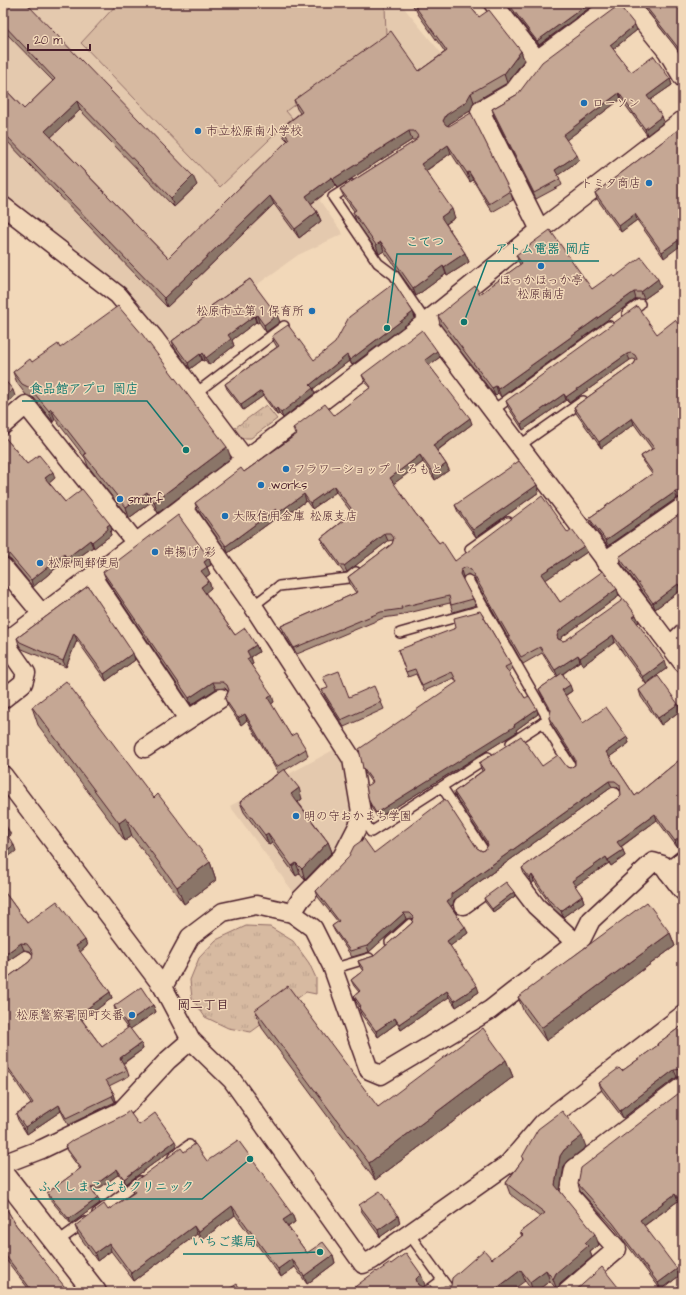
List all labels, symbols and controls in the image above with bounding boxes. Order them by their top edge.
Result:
scale bar [28,26,90,52]
text: 20 m [34,32,63,49]
place label: ローソン [592,95,640,112]
marker: ローソン [579,98,589,108]
place label: 市立松原南小学校 [206,123,302,140]
marker: 市立松原南小学校 [193,126,203,136]
place label: トミタ商店 [581,175,641,192]
marker: トミタ商店 [644,178,654,188]
callout: こてつ [397,229,452,254]
text: こてつ [405,233,445,251]
callout: アトム電器 岡店 [487,236,599,261]
text: アトム電器 岡店 [495,240,591,258]
marker: ほっかほっか亭 松原南店 [536,261,546,271]
place label: ほっかほっか亭 松原南店 [499,272,583,303]
place label: 松原市立第１保育所 [196,303,304,320]
marker: 松原市立第１保育所 [307,306,317,316]
callout: 食品館アプロ 岡店 [22,376,147,401]
text: 食品館アプロ 岡店 [29,380,139,398]
place label: フラワーショップ しろもと [294,461,443,478]
marker: フラワーショップ しろもと [281,464,291,474]
place label: .works [269,477,307,494]
marker: .works [256,480,266,490]
place label: smurf [128,491,164,508]
marker: smurf [115,494,125,504]
place label: 大阪信用金庫 松原支店 [233,508,358,525]
marker: 大阪信用金庫 松原支店 [220,511,230,521]
place label: 串揚げ 彩 [163,544,216,561]
marker: 串揚げ 彩 [150,547,160,557]
place label: 松原岡郵便局 [48,555,120,572]
marker: 松原岡郵便局 [35,558,45,568]
place label: 明の守おかまち学園 [304,808,412,825]
marker: 明の守おかまち学園 [291,811,301,821]
district label: 岡二丁目 [177,996,229,1014]
place label: 松原警察署岡町交番 [16,1007,124,1024]
marker: 松原警察署岡町交番 [127,1010,137,1020]
callout: ふくしまこどもクリニック [30,1174,202,1199]
text: ふくしまこどもクリニック [38,1178,194,1196]
callout: いちご薬局 [183,1229,264,1254]
text: いちご薬局 [191,1233,257,1251]

